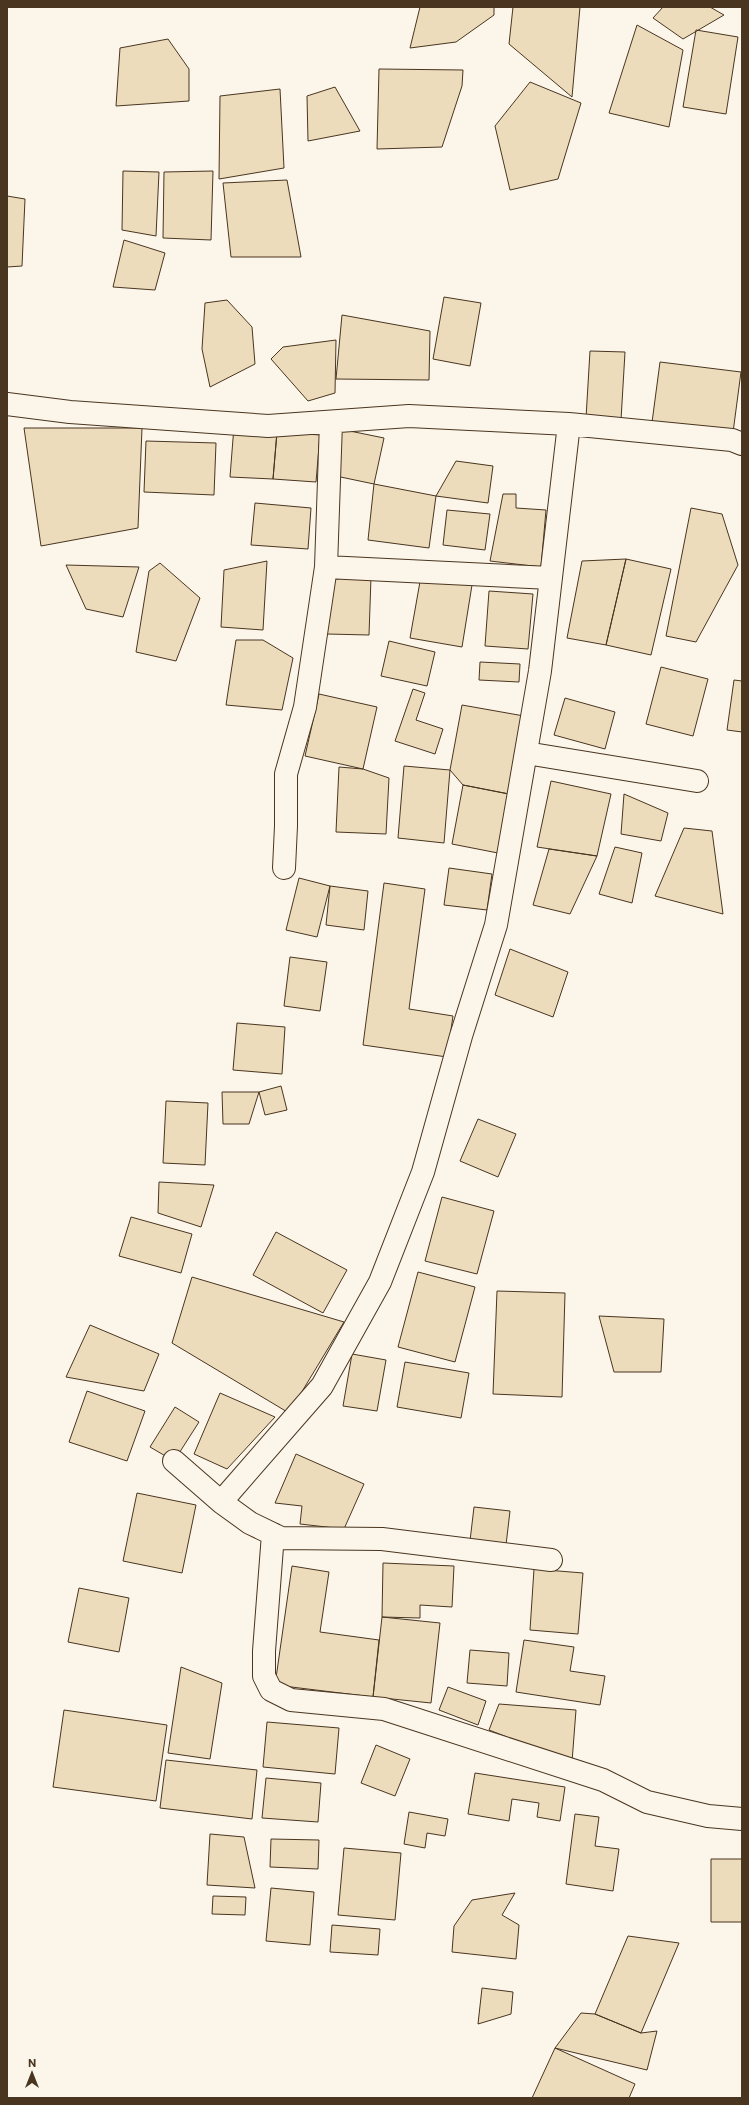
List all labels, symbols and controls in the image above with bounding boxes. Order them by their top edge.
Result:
north arrow [12,2053,52,2093]
text: N [28,2056,36,2069]

